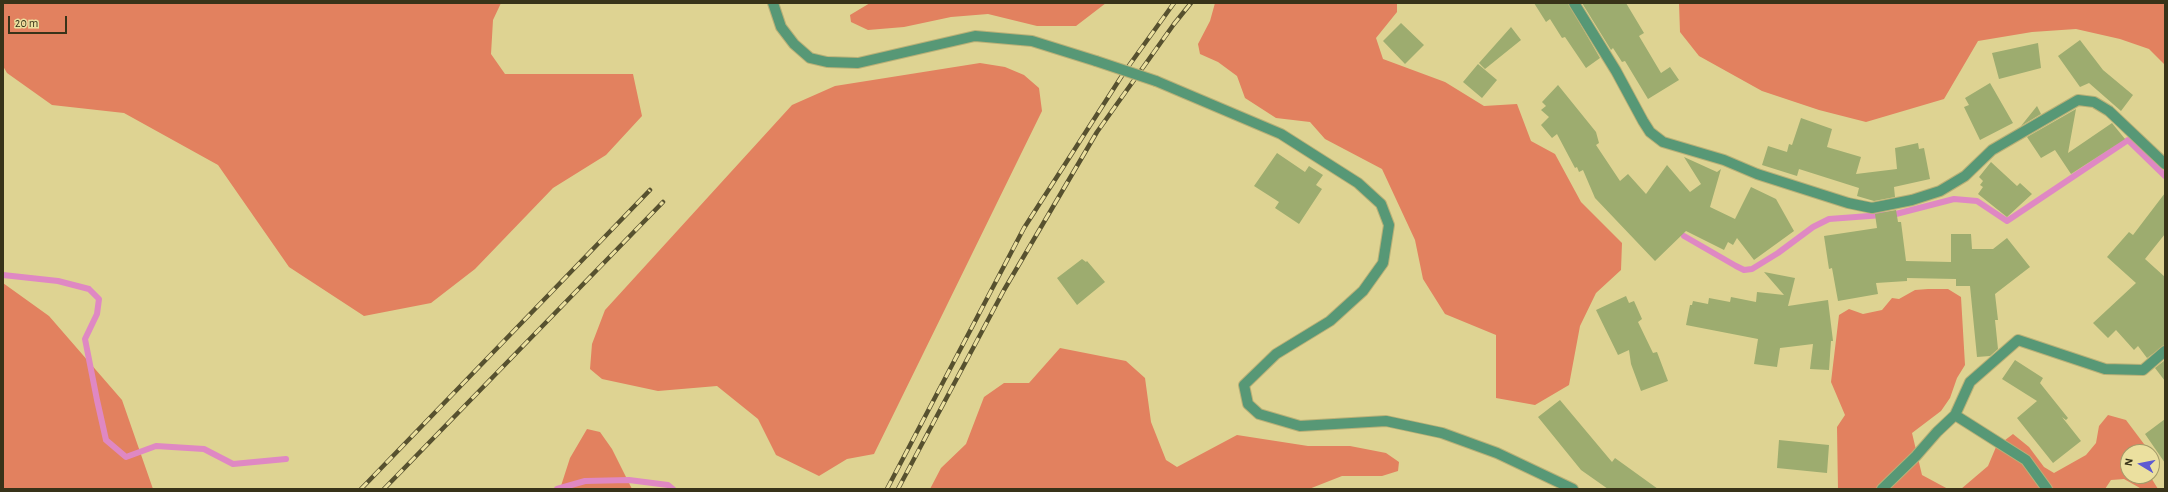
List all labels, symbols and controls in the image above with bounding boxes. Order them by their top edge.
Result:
scale bar [10,8,69,34]
text: 20 m [15,17,38,29]
north arrow [2120,444,2160,484]
text: N [2123,457,2135,467]

